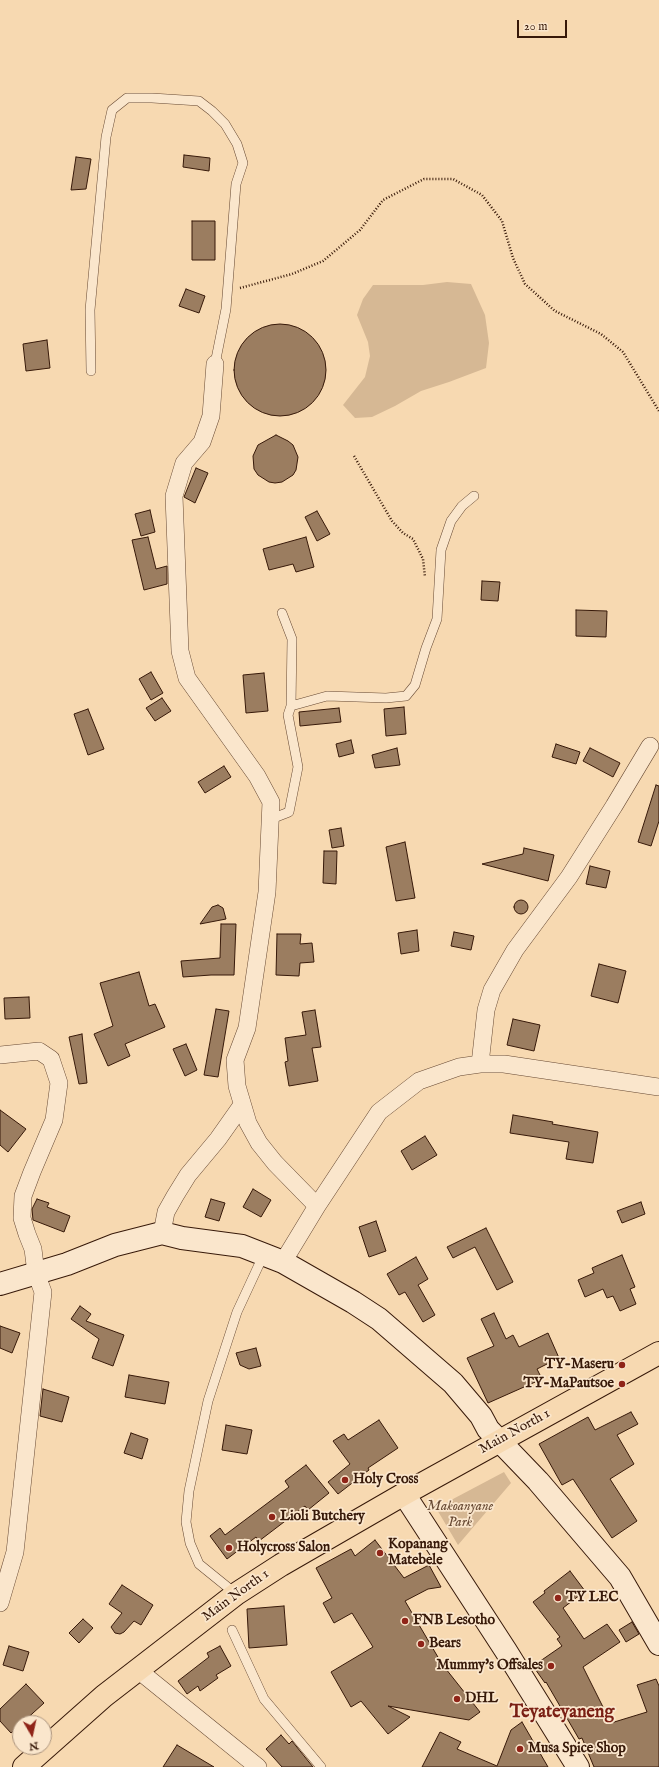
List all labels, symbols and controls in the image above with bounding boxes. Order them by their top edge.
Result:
scale bar [519,12,569,38]
text: 20 m [524,19,547,34]
place label: TY-Maseru [545,1357,614,1373]
marker: TY-Maseru [617,1360,627,1370]
place label: TY-MaPautsoe [524,1376,614,1392]
marker: TY-MaPautsoe [617,1379,627,1389]
street label: Main North 1 [477,1406,553,1458]
place label: Holy Cross [353,1472,418,1488]
marker: Holy Cross [340,1475,350,1485]
park label: Makoanyane Park [427,1499,493,1532]
place label: Lioli Butchery [280,1509,365,1525]
marker: Lioli Butchery [267,1512,277,1522]
place label: Kopanang Matebele [388,1537,448,1570]
place label: Holycross Salon [237,1540,330,1556]
marker: Holycross Salon [224,1543,234,1553]
marker: Kopanang Matebele [375,1548,385,1558]
street label: Main North 1 [199,1566,273,1626]
place label: TY LEC [566,1590,618,1606]
marker: TY LEC [553,1593,563,1603]
place label: FNB Lesotho [413,1613,495,1629]
marker: FNB Lesotho [400,1616,410,1626]
place label: Bears [429,1636,461,1652]
marker: Bears [416,1639,426,1649]
place label: Mummy's Offsales [437,1658,543,1674]
marker: Mummy's Offsales [546,1661,556,1671]
place label: DHL [465,1691,498,1707]
marker: DHL [452,1694,462,1704]
district label: Teyateyaneng [510,1702,614,1724]
north arrow [12,1715,52,1755]
text: N [28,1738,40,1754]
place label: Musa Spice Shop [528,1741,626,1757]
marker: Musa Spice Shop [515,1744,525,1754]

